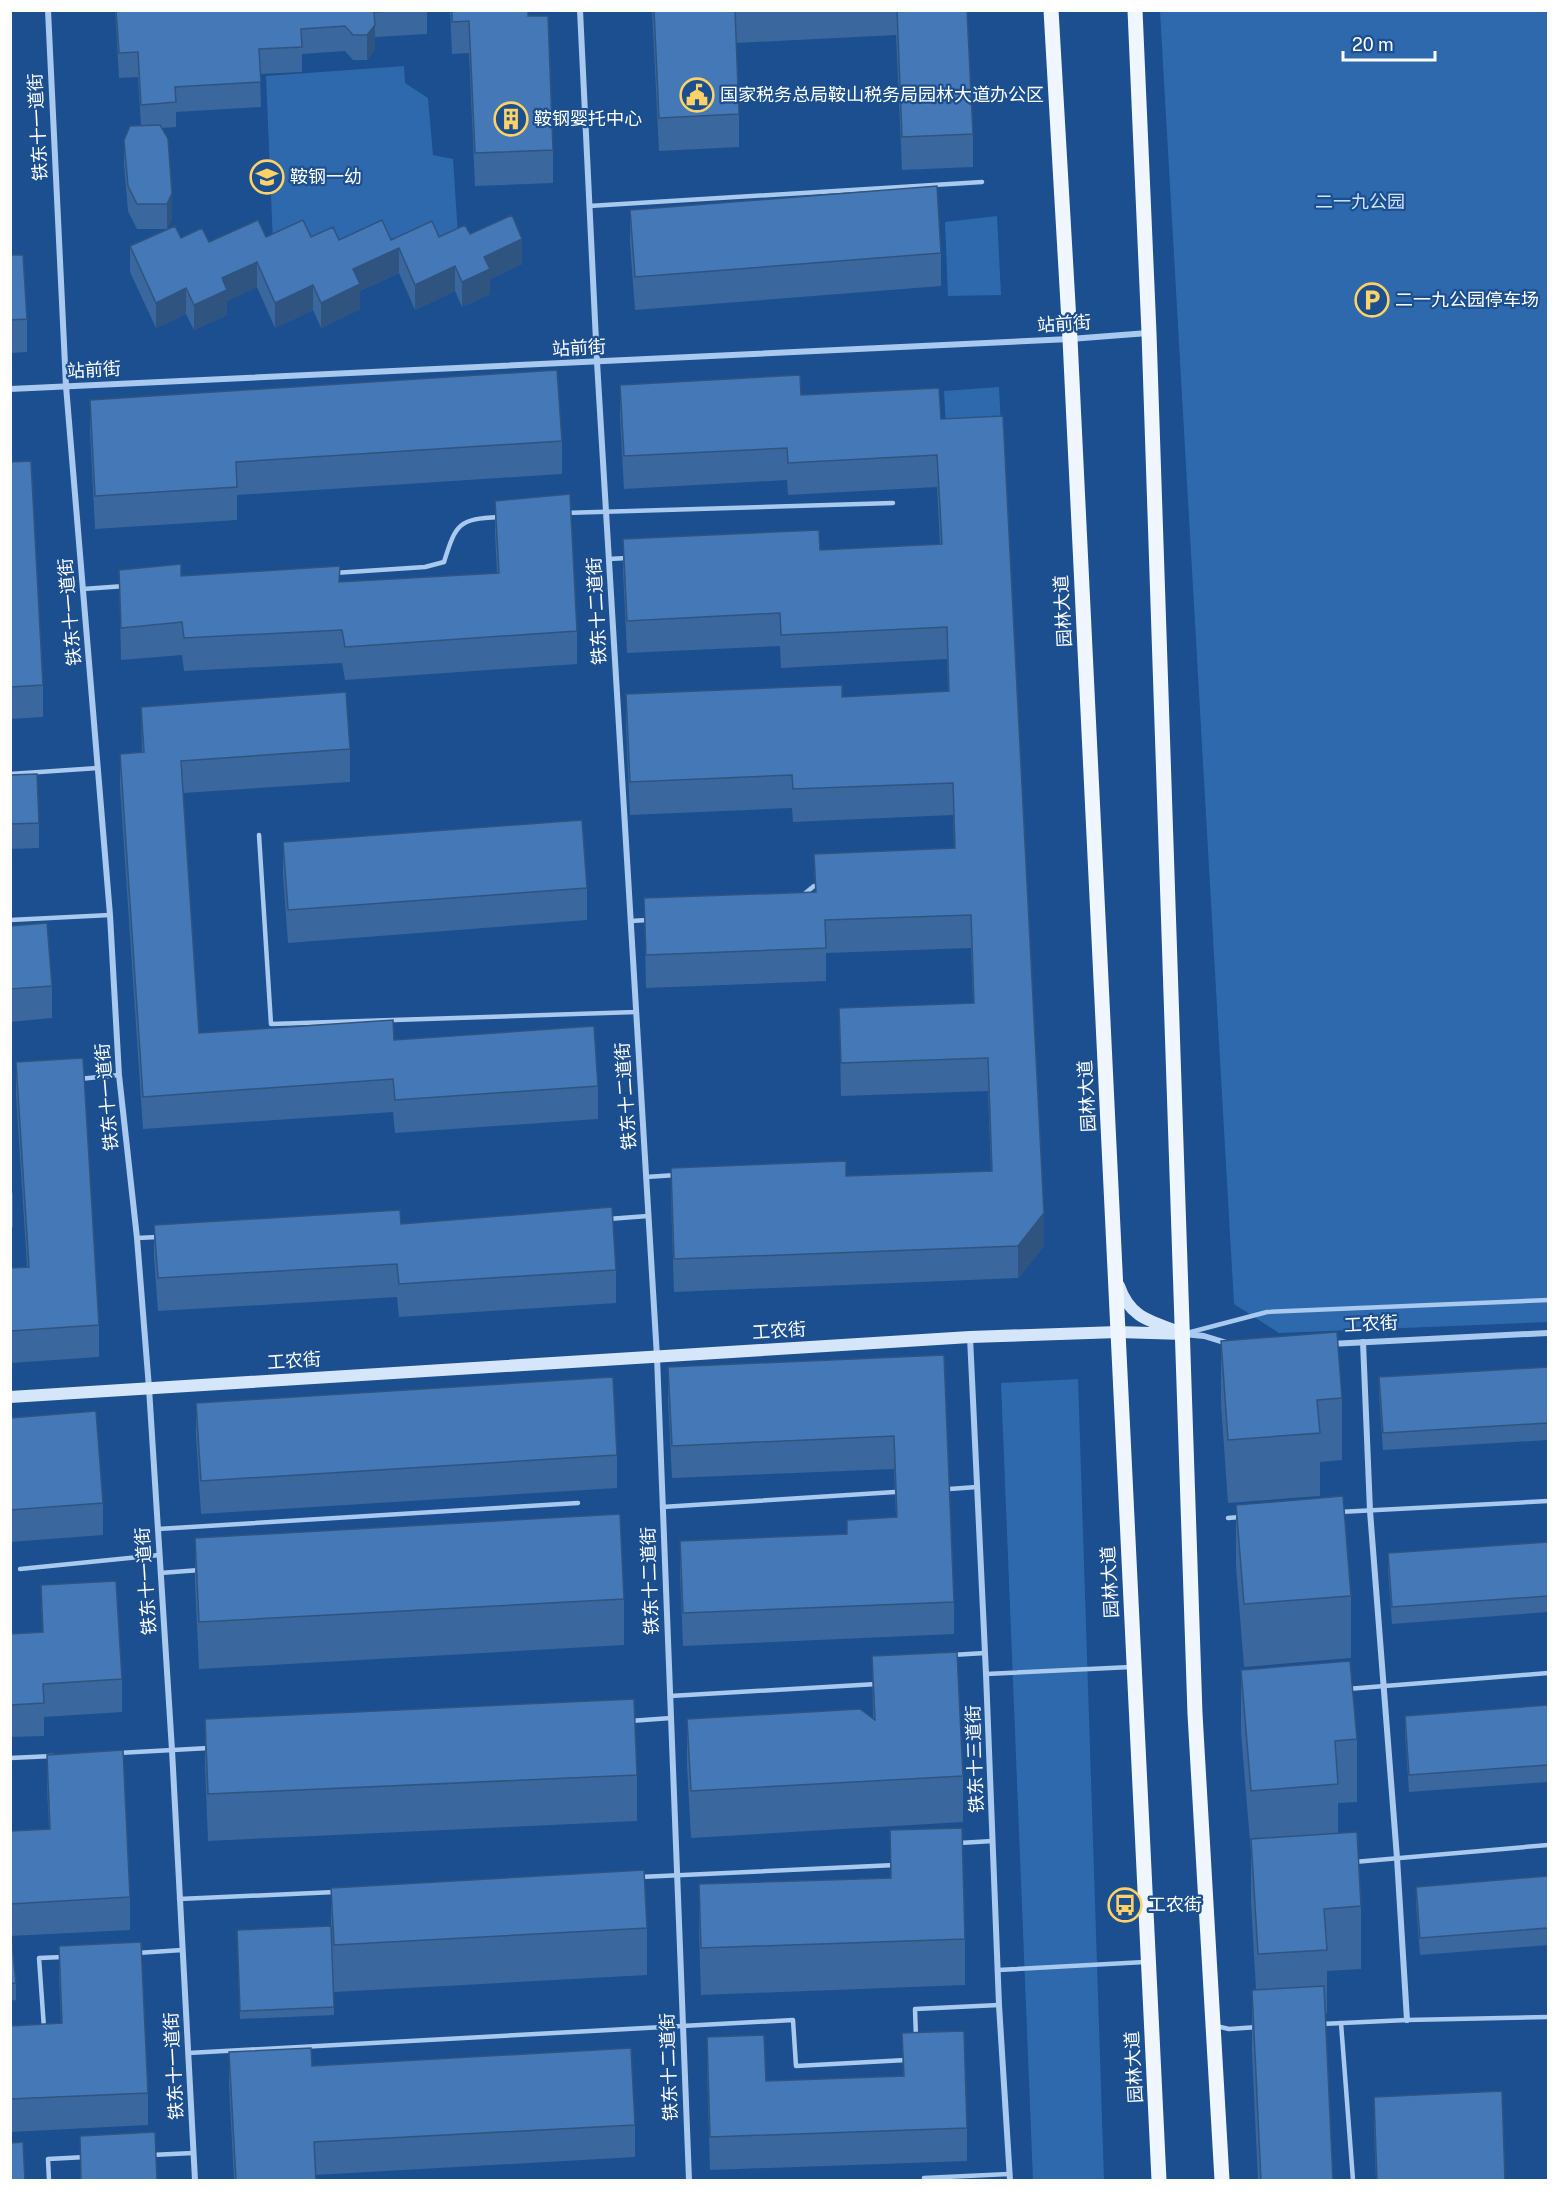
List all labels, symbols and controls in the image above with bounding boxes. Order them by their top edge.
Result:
scale bar [1343,24,1434,62]
text: 20 m [1352,34,1394,55]
street label: 铁东十一道街 [24,73,51,182]
public building icon: 国家税务总局鞍山税务局园林大道办公区 [679,77,715,113]
place label: 国家税务总局鞍山税务局园林大道办公区 [720,84,1044,105]
building icon: 鞍钢婴托中心 [493,101,529,137]
place label: 鞍钢婴托中心 [534,108,642,129]
school or university icon: 鞍钢一幼 [249,159,285,195]
place label: 鞍钢一幼 [290,166,362,187]
park label: 二一九公园 [1315,191,1405,212]
parking icon: 二一九公园停车场 [1354,282,1390,318]
place label: 二一九公园停车场 [1395,289,1539,310]
street label: 站前街 [1036,311,1092,336]
street label: 站前街 [551,336,606,359]
street label: 站前街 [66,358,121,381]
street label: 铁东十一道街 [54,557,85,667]
street label: 铁东十二道街 [583,557,610,666]
street label: 园林大道 [1050,575,1075,648]
street label: 铁东十二道街 [611,1041,640,1151]
street label: 铁东十一道街 [91,1042,122,1152]
street label: 园林大道 [1074,1060,1099,1133]
street label: 工农街 [1343,1312,1398,1335]
street label: 工农街 [751,1318,807,1343]
street label: 工农街 [266,1348,322,1373]
street label: 铁东十一道街 [131,1526,160,1636]
street label: 铁东十二道街 [637,1527,662,1635]
street label: 园林大道 [1097,1546,1122,1619]
street label: 铁东十三道街 [962,1705,987,1813]
bus stop icon: 工农街 [1107,1887,1143,1923]
place label: 工农街 [1148,1894,1202,1915]
street label: 铁东十一道街 [160,2012,187,2121]
street label: 铁东十二道街 [656,2013,681,2121]
street label: 园林大道 [1121,2031,1146,2104]

